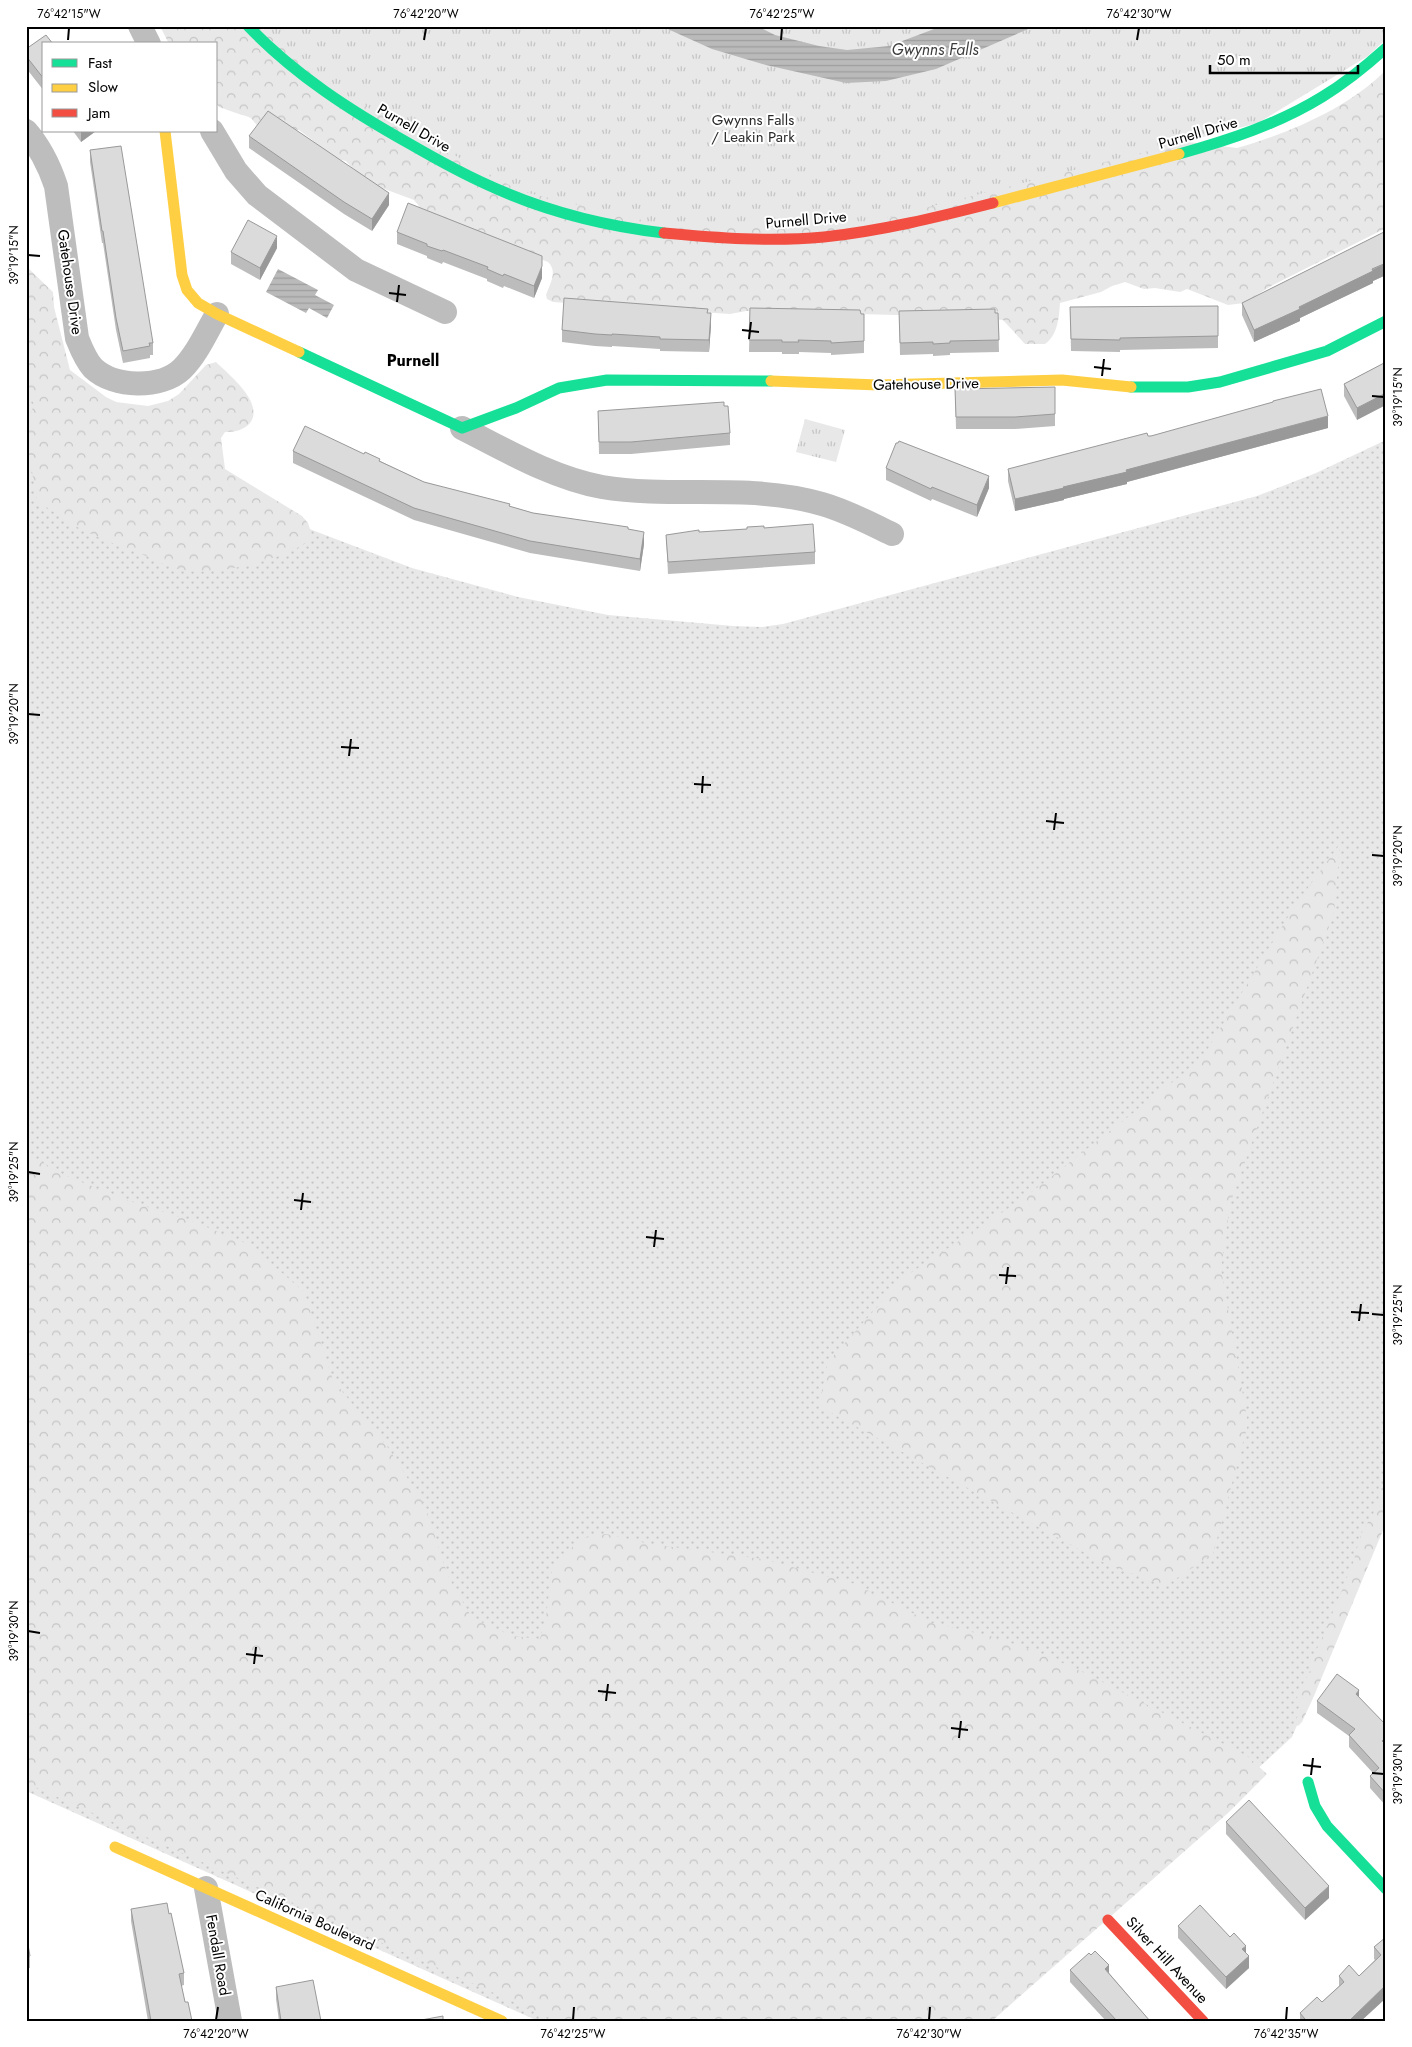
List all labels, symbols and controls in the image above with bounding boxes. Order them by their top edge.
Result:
text: 76°42'15"W [37,5,101,23]
text: 76°42'20"W [393,5,459,23]
text: 76°42'25"W [750,5,815,23]
text: 76°42'30"W [1106,5,1172,23]
water label: Gwynns Falls [891,38,979,61]
legend [42,42,218,132]
scale bar [1210,42,1357,74]
text: 50 m [1217,49,1251,71]
text: Fast [88,52,112,74]
text: Slow [88,76,119,98]
street label: Purnell Drive [373,98,455,158]
text: Jam [86,102,111,124]
park label: Gwynns Falls / Leakin Park [711,109,795,148]
street label: Purnell Drive [1156,111,1240,155]
street label: Purnell Drive [765,205,848,235]
text: 39°19'15"N [5,225,23,285]
street label: Gatehouse Drive [52,228,88,336]
district label: Purnell [387,349,439,372]
text: 39°19'15"N [1389,367,1407,427]
street label: Gatehouse Drive [873,372,979,396]
text: 39°19'20"N [5,683,23,745]
text: 39°19'20"N [1389,825,1407,887]
text: 39°19'25"N [5,1141,23,1203]
text: 39°19'25"N [1389,1284,1407,1346]
text: 39°19'30"N [5,1600,23,1662]
text: 39°19'30"N [1389,1743,1407,1805]
street label: California Boulevard [252,1884,378,1956]
street label: Silver Hill Avenue [1121,1912,1213,2009]
street label: Fendall Road [200,1913,236,1997]
text: 76°42'20"W [183,2025,249,2043]
text: 76°42'25"W [541,2025,606,2043]
text: 76°42'30"W [896,2025,962,2043]
text: 76°42'35"W [1254,2025,1318,2043]

